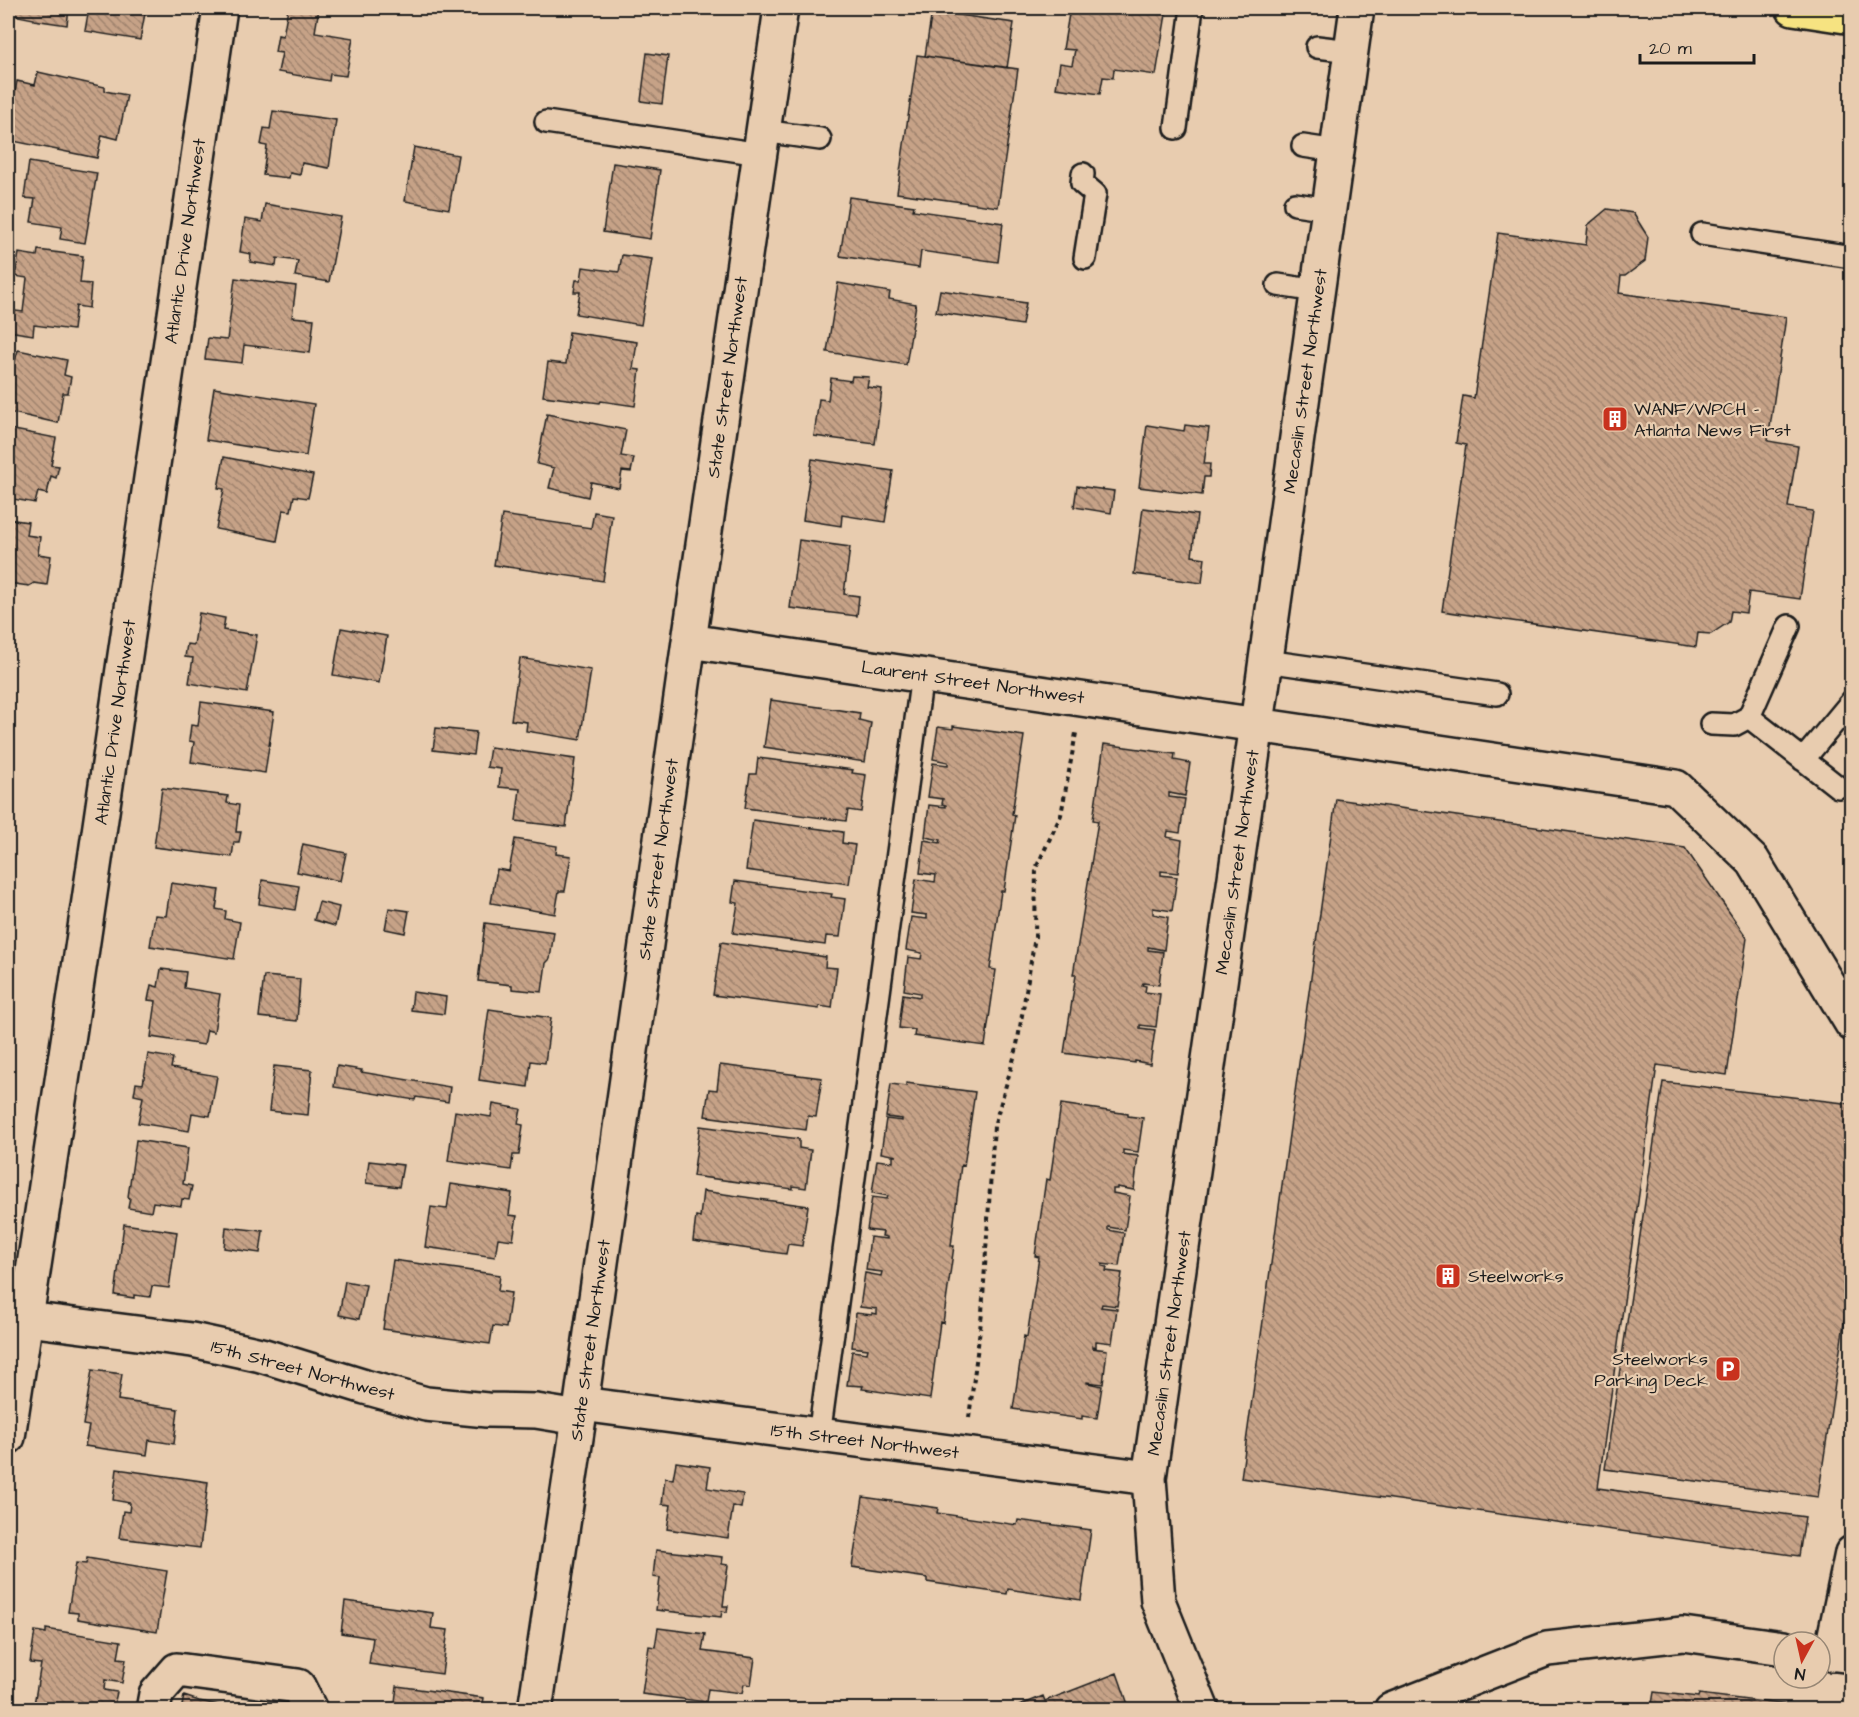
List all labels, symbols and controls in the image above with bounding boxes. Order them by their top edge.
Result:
scale bar [1640,27,1754,65]
text: 20 m [1649,36,1692,61]
street label: Atlantic Drive Northwest [159,136,212,345]
street label: Mecaslin Street Northwest [1277,266,1334,495]
street label: State Street Northwest [701,274,754,479]
place label: WANF/WPCH - Atlanta News First [1634,397,1791,443]
building icon: WANF/WPCH - Atlanta News First [1600,404,1630,434]
street label: Atlantic Drive Northwest [89,617,142,826]
street label: Laurent Street Northwest [860,654,1087,711]
street label: Mecaslin Street Northwest [1209,747,1266,976]
street label: State Street Northwest [632,756,685,961]
street label: Mecaslin Street Northwest [1141,1228,1198,1457]
street label: State Street Northwest [564,1237,617,1442]
building icon: Steelworks [1433,1261,1463,1291]
place label: Steelworks [1468,1264,1564,1289]
street label: 15th Street Northwest [208,1334,398,1407]
place label: Steelworks Parking Deck [1594,1347,1708,1394]
parking icon: Steelworks Parking Deck [1713,1354,1743,1384]
street label: 15th Street Northwest [769,1418,961,1466]
north arrow [1772,1630,1832,1690]
text: N [1794,1662,1807,1685]

